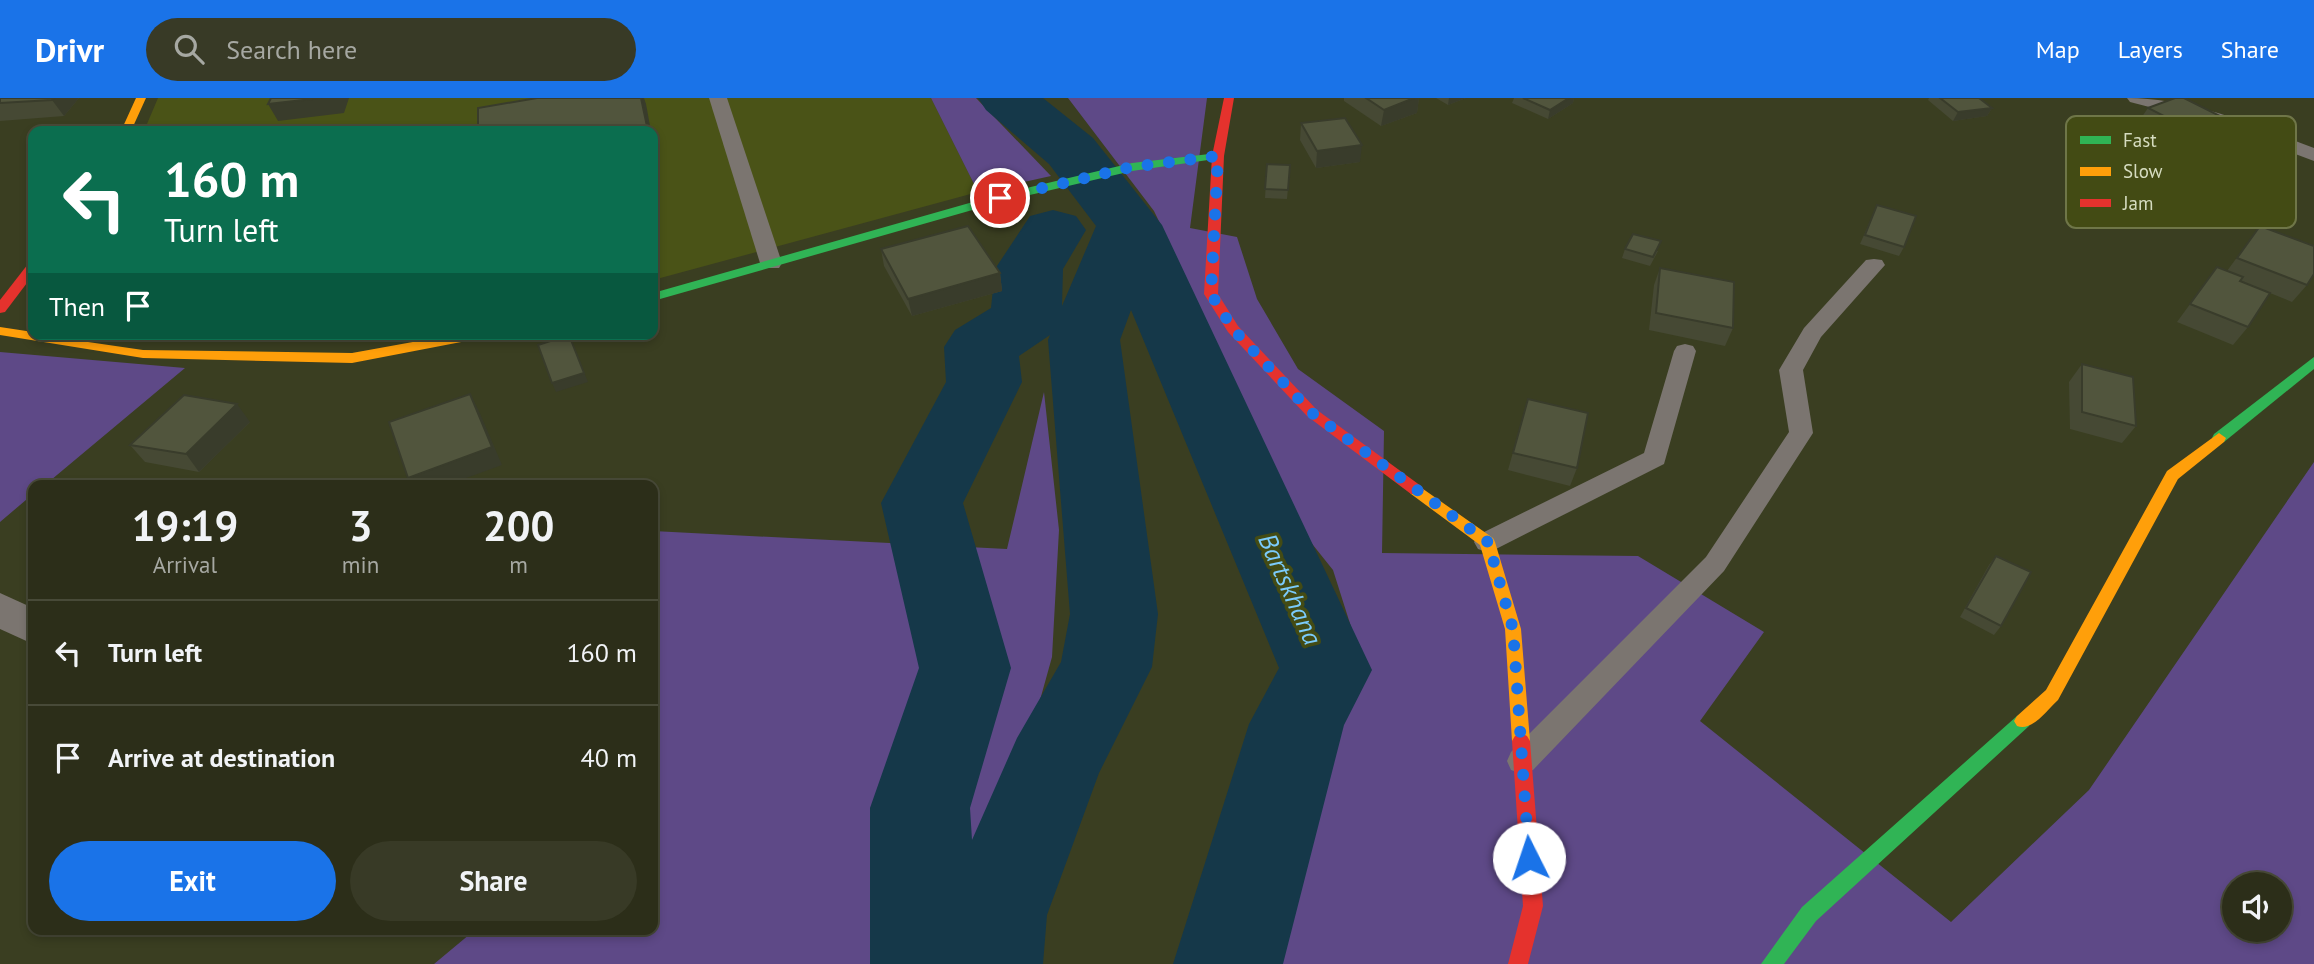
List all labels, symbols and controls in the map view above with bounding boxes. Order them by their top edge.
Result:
search box [146,18,636,81]
text: Drivr [35,28,104,71]
icon: search [170,30,208,68]
text: Search here [226,33,357,66]
text: Map [2036,34,2080,65]
text: Layers [2118,34,2183,65]
text: Share [2221,34,2279,65]
legend [2066,116,2296,228]
text: Fast [2123,128,2157,152]
text: 160 m [164,147,299,211]
icon: left [49,154,140,245]
text: Slow [2123,159,2163,183]
pin [970,168,1030,228]
icon: arrive [981,179,1019,217]
text: Jam [2122,191,2153,215]
text: Turn left [164,209,279,251]
icon: arrive [119,287,157,325]
text: Then [49,290,105,323]
text: 19:19 [132,498,238,553]
text: 3 [349,498,372,553]
text: 200 [483,498,554,553]
water label: Bartskhana [1251,528,1330,650]
text: Arrival [153,550,217,579]
text: min [342,550,379,579]
text: m [509,550,528,579]
icon: left [49,634,87,672]
text: Turn left [108,636,202,669]
text: 160 m [566,636,637,669]
icon: arrive [49,739,87,777]
text: Arrive at destination [108,741,335,774]
text: 40 m [581,741,637,774]
position arrow [1492,821,1566,895]
button: Exit [49,841,336,921]
button: Share [350,841,637,921]
map controls [2222,872,2292,942]
button: sound [2222,872,2292,942]

